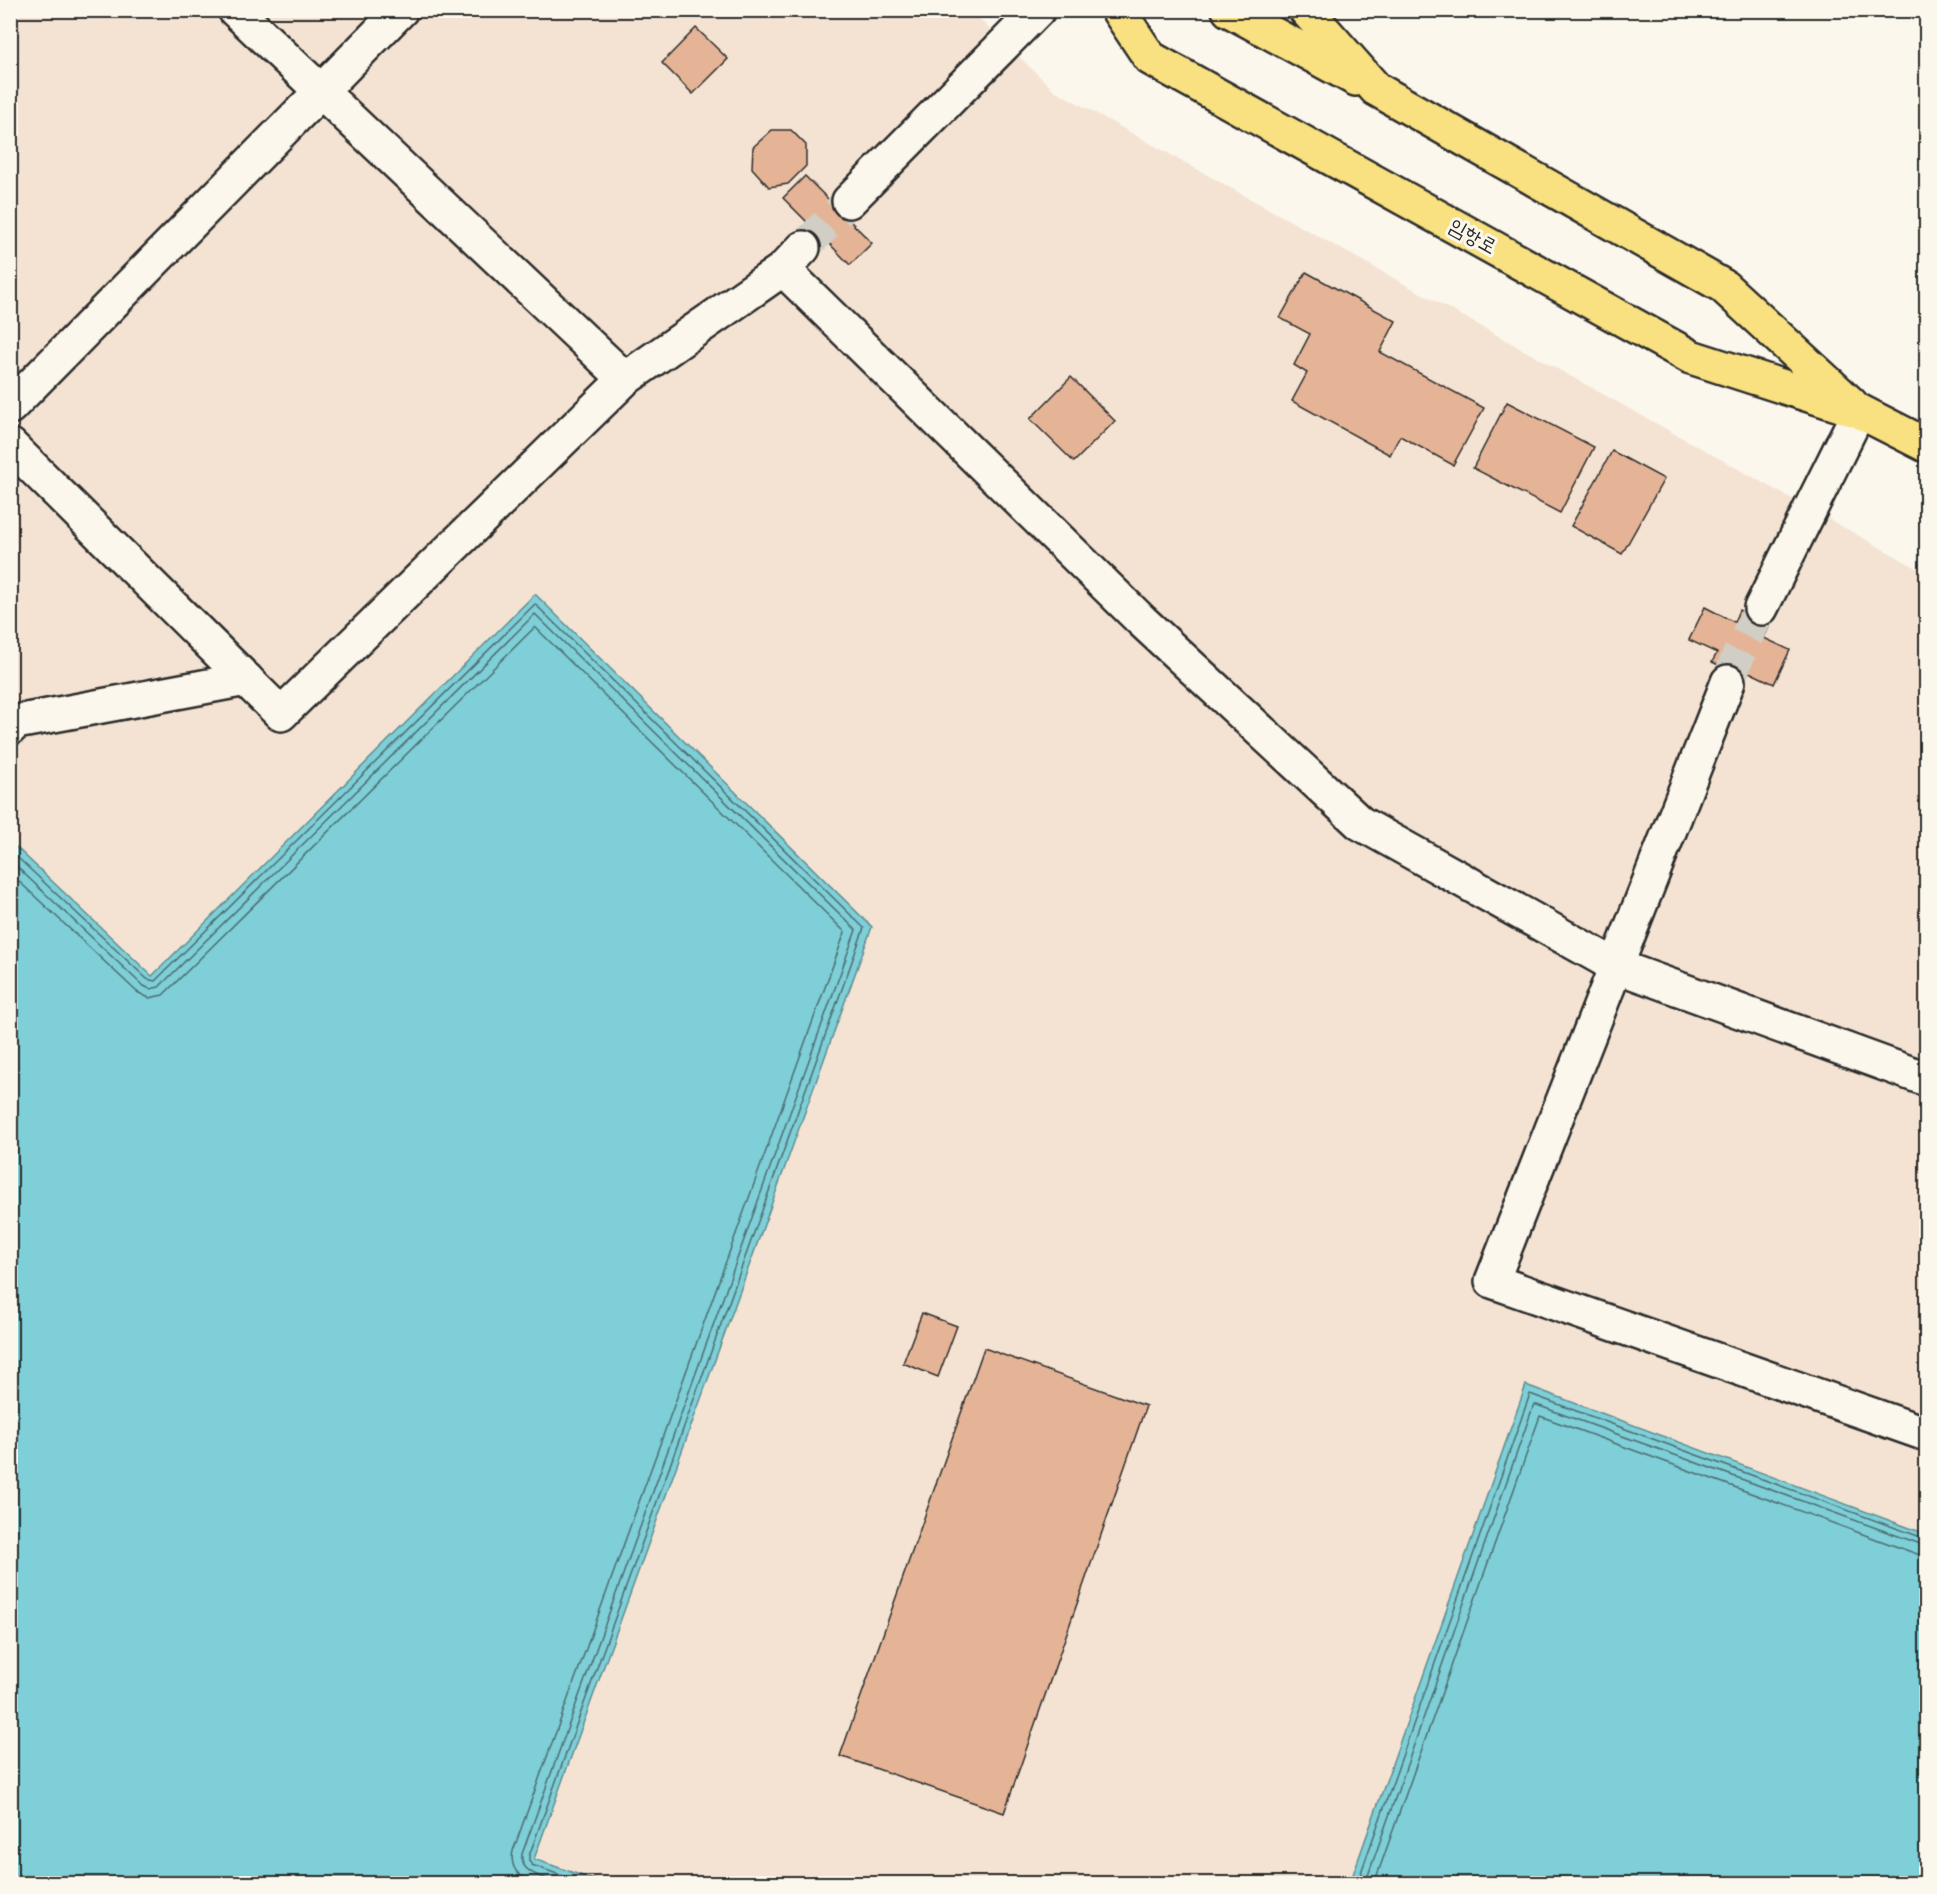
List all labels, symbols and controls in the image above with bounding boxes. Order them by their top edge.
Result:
street label: 임항로 [1445,213,1501,259]

